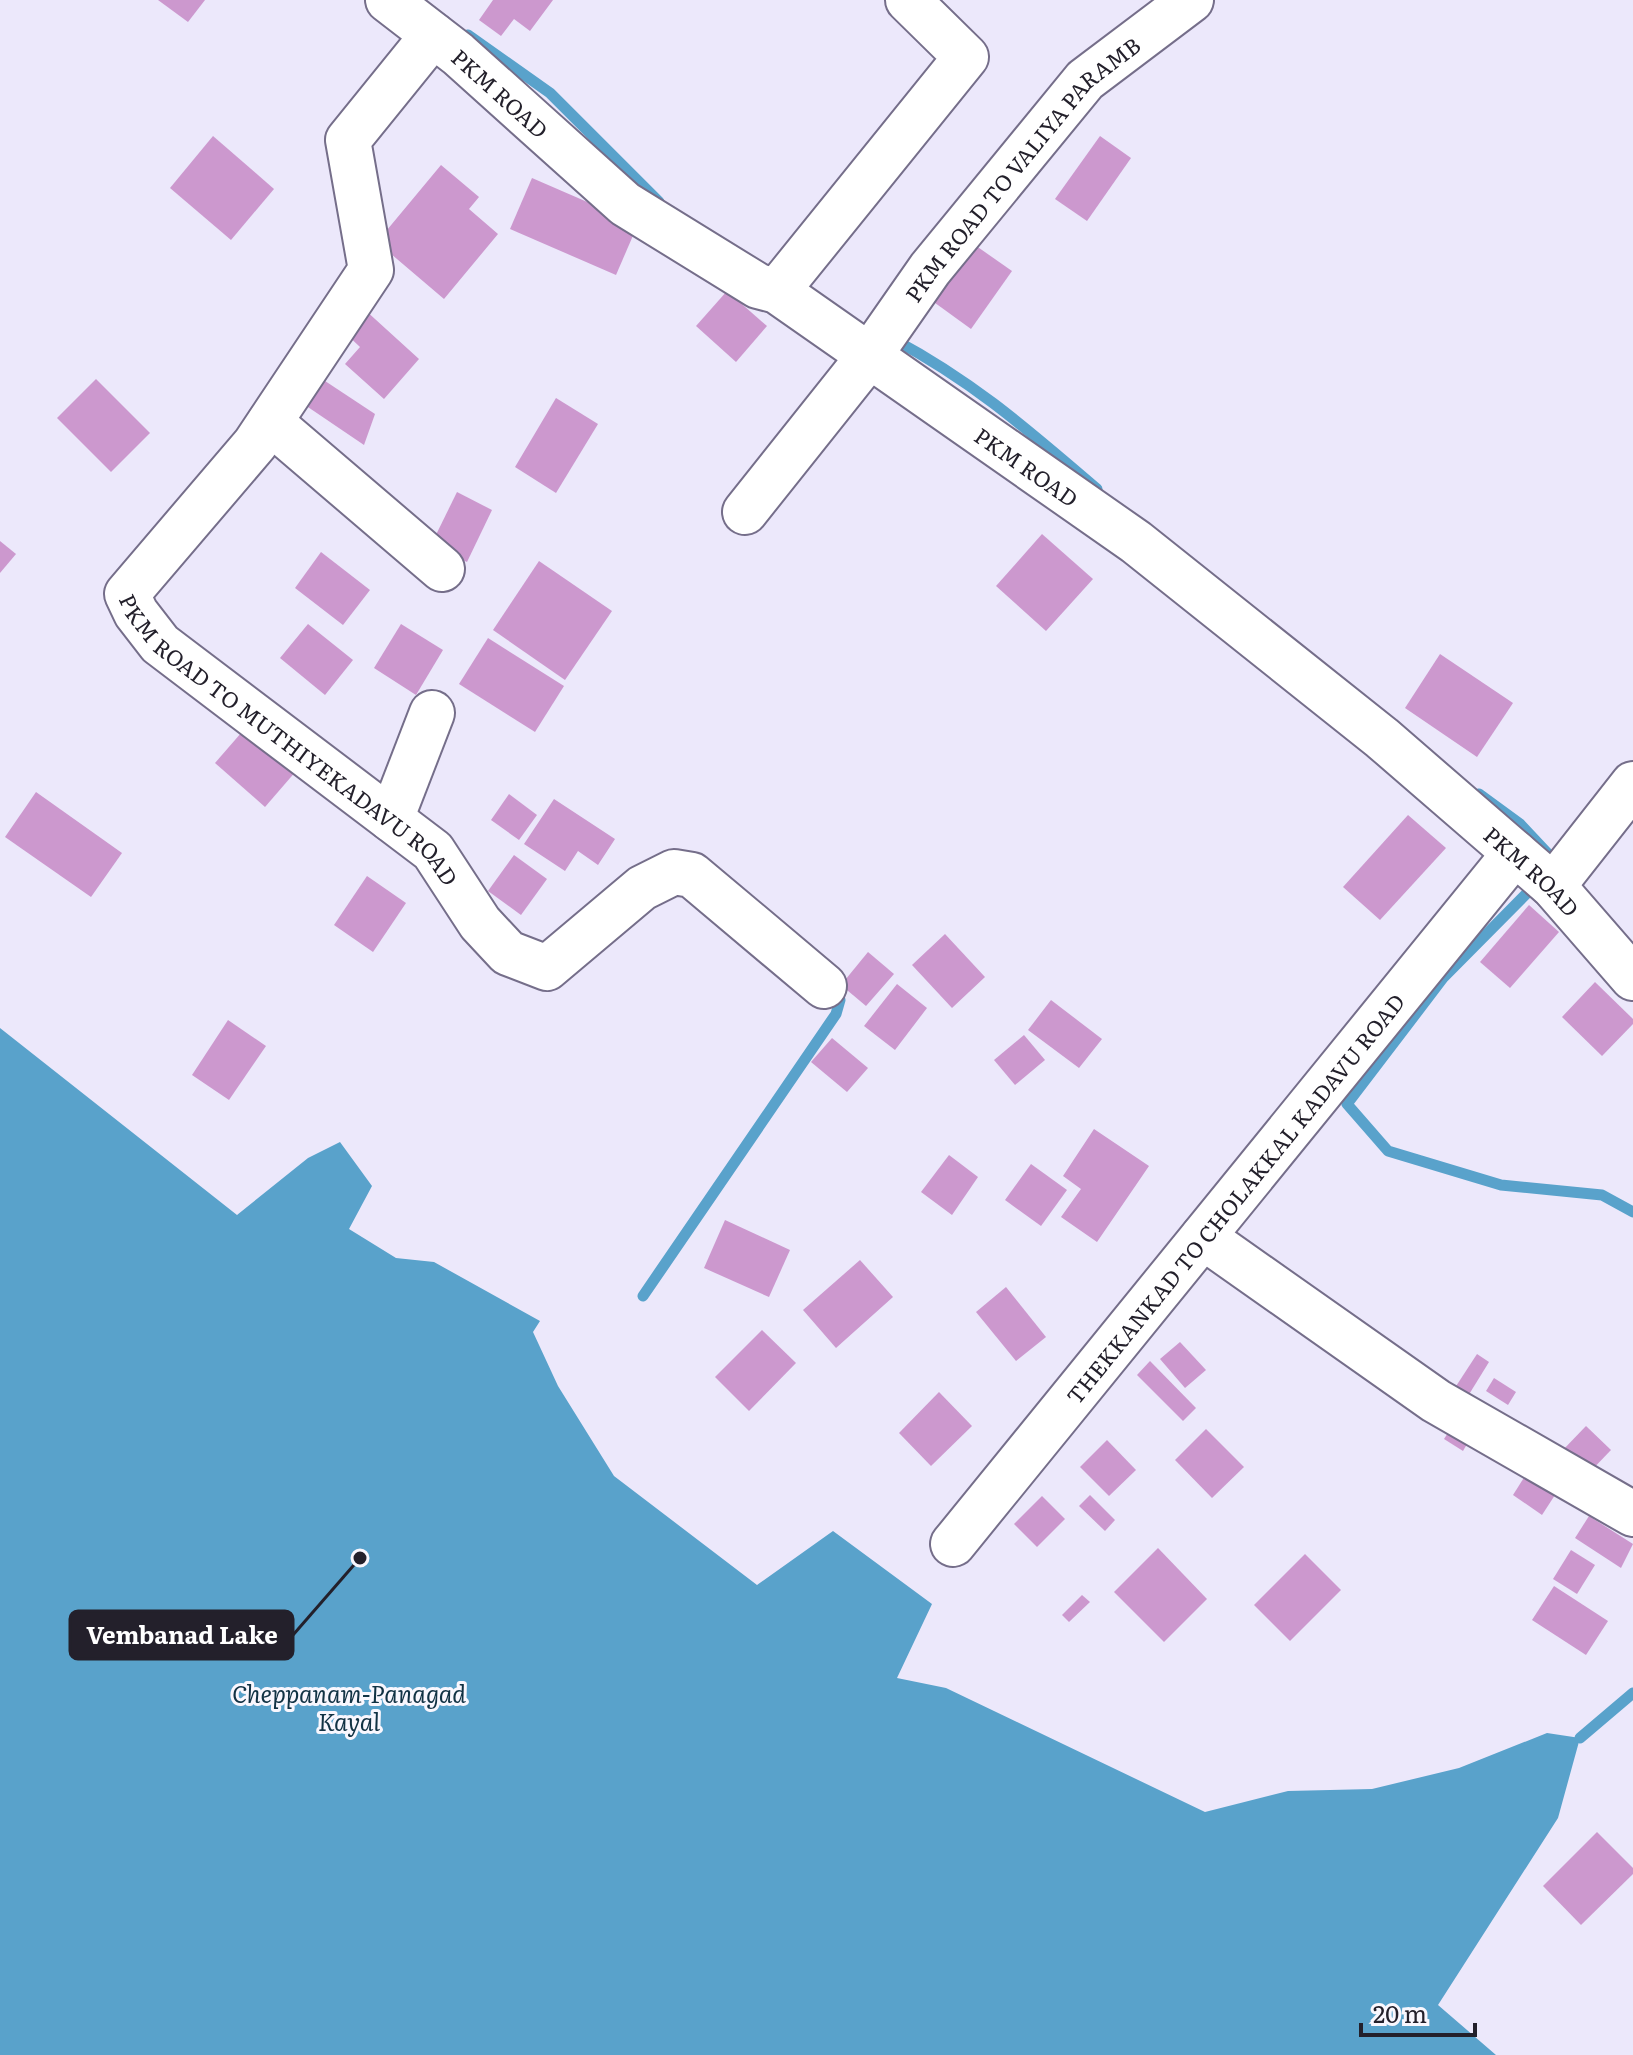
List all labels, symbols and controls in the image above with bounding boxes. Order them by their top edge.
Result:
street label: PKM ROAD TO VALIYA PARAMB [896,28,1147,308]
street label: PKM ROAD [445,40,557,145]
street label: PKM ROAD [968,418,1086,514]
street label: PKM ROAD TO MUTHIYEKADAVU ROAD [112,588,467,891]
street label: PKM ROAD [1477,818,1588,923]
street label: THEKKANKAD TO CHOLAKKAL KADAVU ROAD [1057,986,1412,1410]
callout: Vembanad Lake [70,1611,293,1659]
text: Vembanad Lake [86,1616,278,1651]
water label: Cheppanam-Panagad Kayal [232,1675,466,1738]
scale bar [1361,1987,1475,2037]
text: 20 m [1373,1995,1427,2030]

